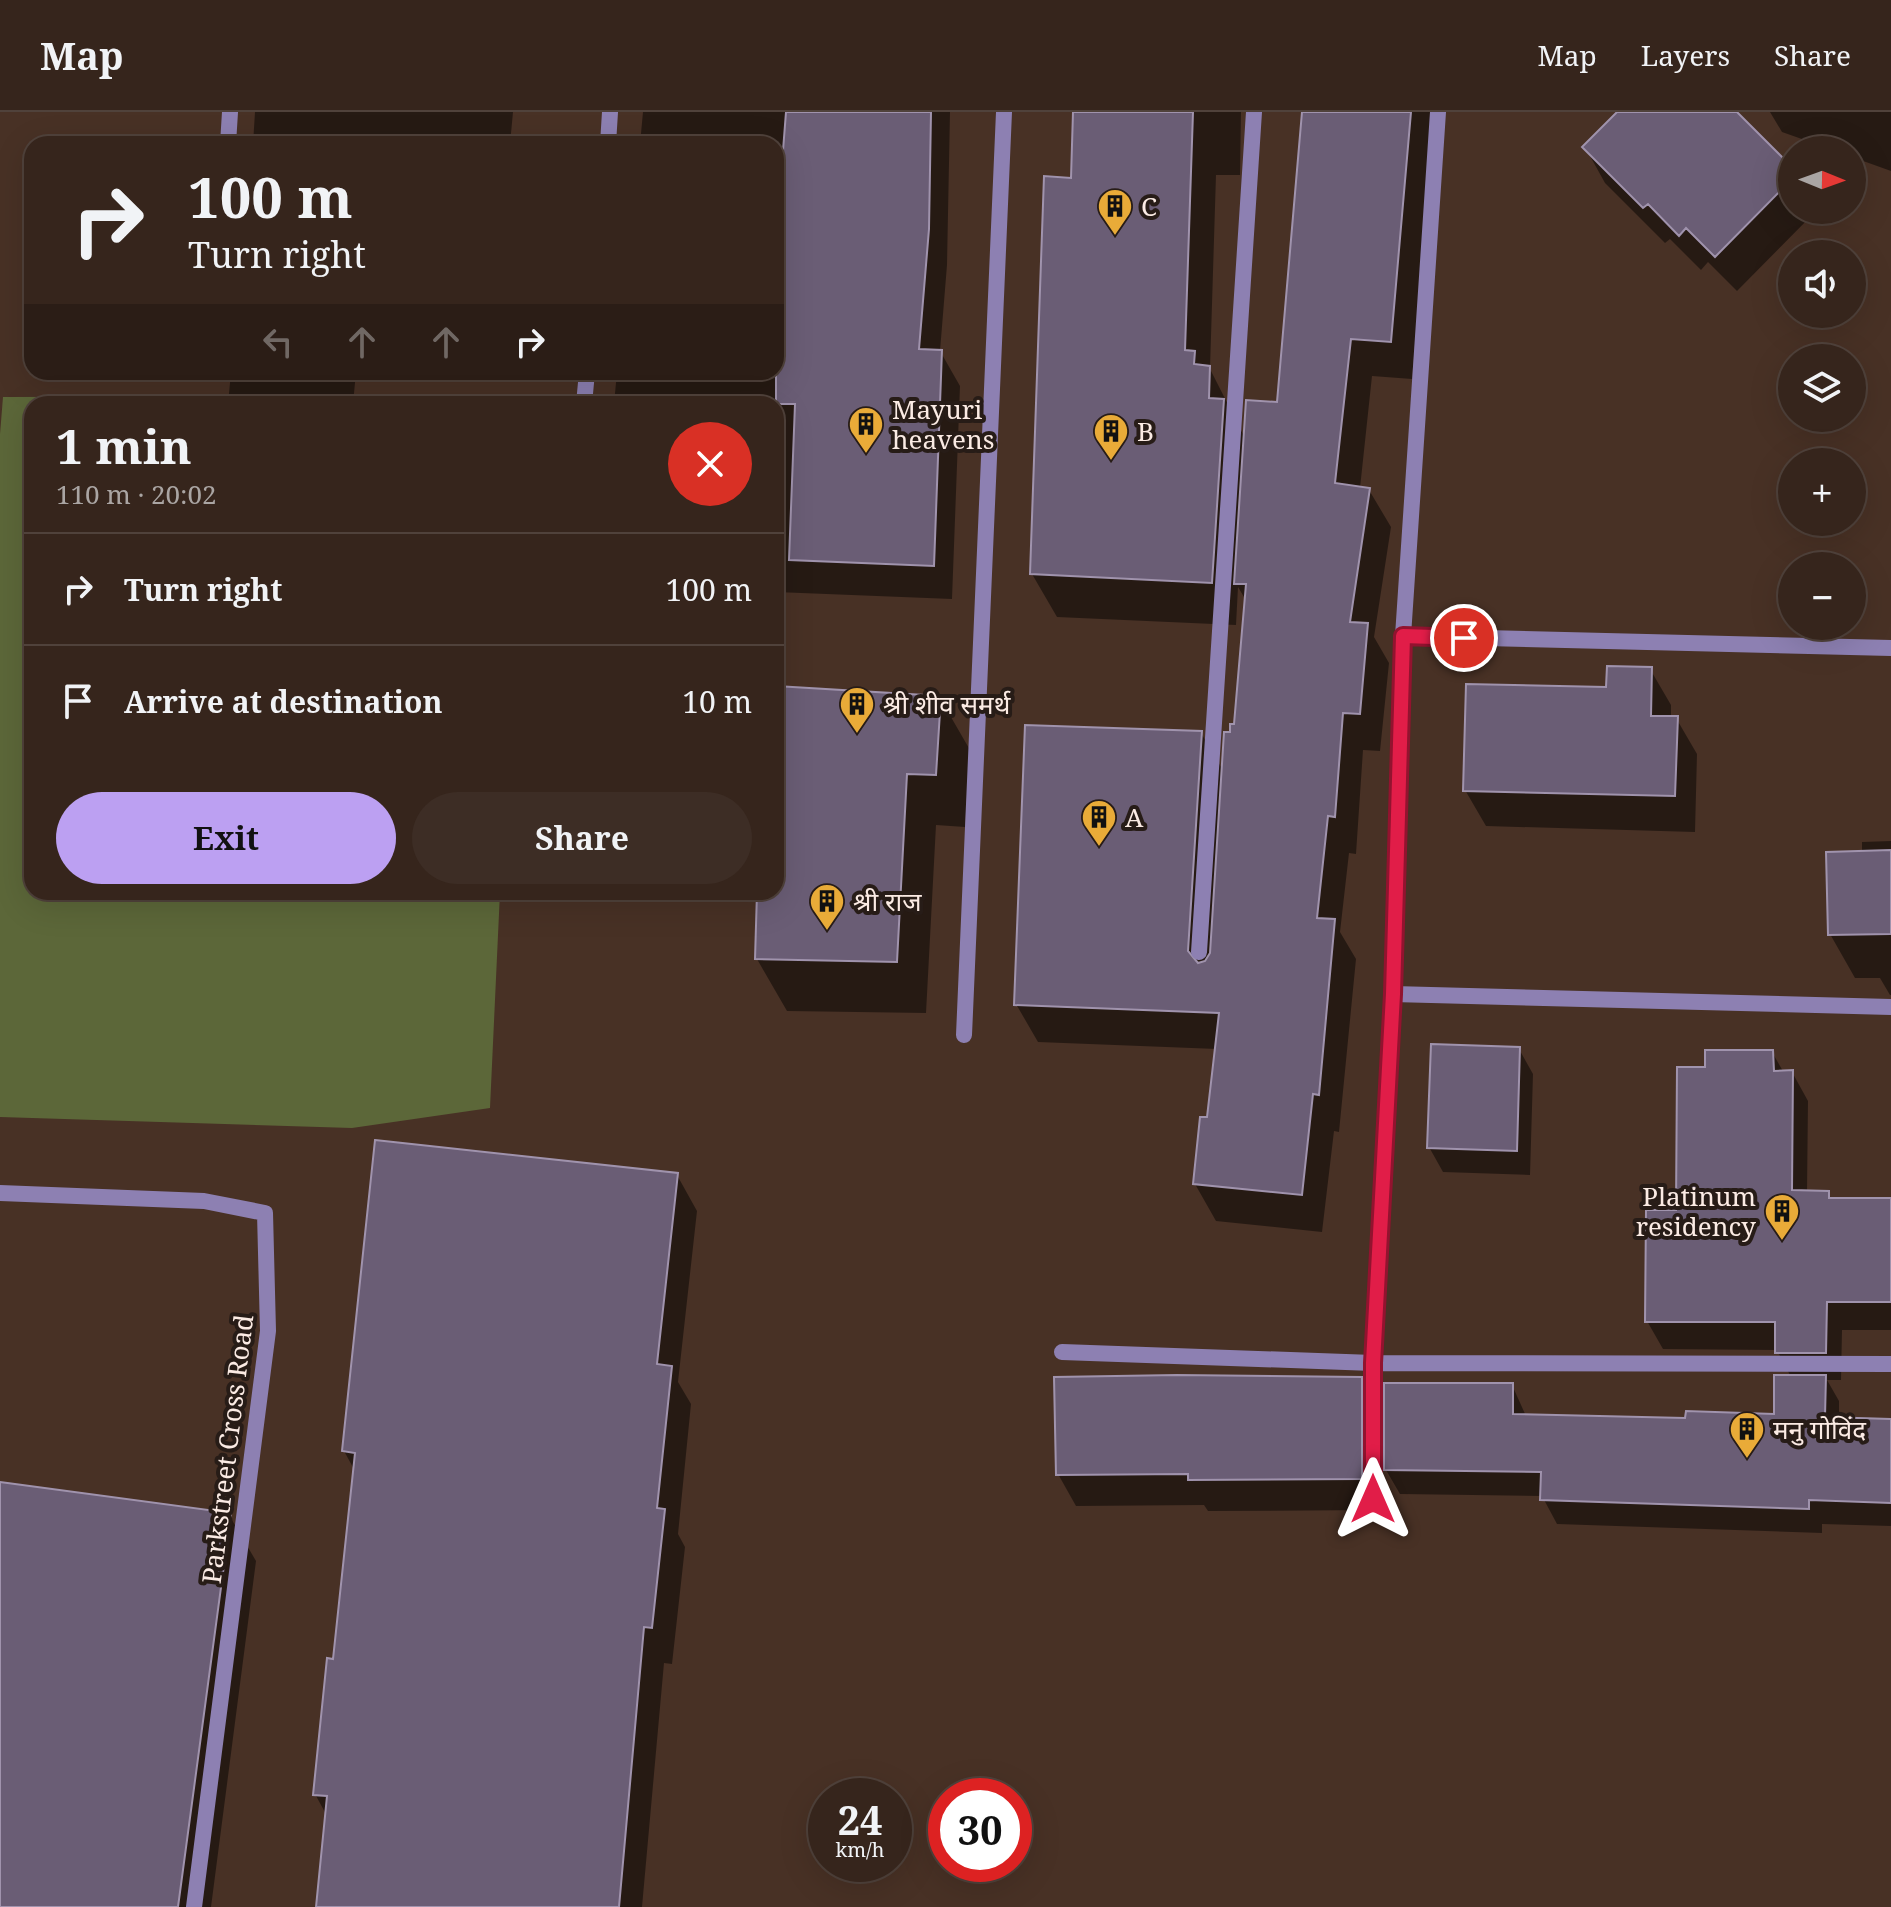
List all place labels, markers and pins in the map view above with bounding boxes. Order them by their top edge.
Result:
building icon: C [1096,187,1134,237]
place label: C [1141,188,1157,224]
place label: Mayuri heavens [892,391,995,457]
building icon: Mayuri heavens [847,405,885,455]
building icon: B [1092,412,1130,462]
place label: B [1137,413,1154,449]
pin [1430,604,1498,672]
building icon: श्री शीव समर्थ [838,685,876,735]
place label: श्री शीव समर्थ [883,686,1011,722]
building icon: A [1080,798,1118,848]
place label: A [1125,799,1144,835]
building icon: श्री राज [808,882,846,932]
place label: श्री राज [853,883,922,919]
place label: Platinum residency [1636,1178,1756,1244]
building icon: Platinum residency [1763,1192,1801,1242]
building icon: मनु गोविंद [1728,1410,1766,1460]
place label: मनु गोविंद [1773,1411,1867,1447]

